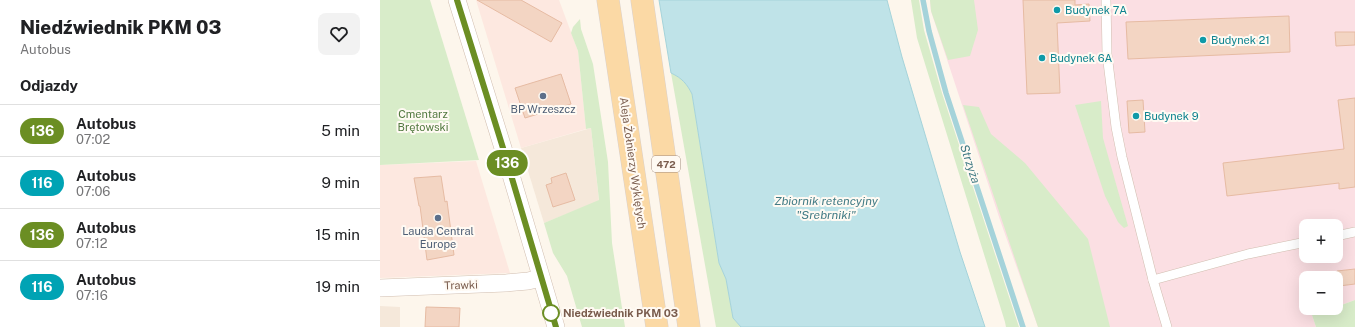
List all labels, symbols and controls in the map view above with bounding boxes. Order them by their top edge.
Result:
place label: Budynek 7A [1065,4,1127,16]
marker: Budynek 7A [1052,5,1062,15]
button: heart [318,13,360,55]
text: Niedźwiednik PKM 03 [20,16,222,38]
place label: Budynek 21 [1211,34,1270,46]
marker: Budynek 21 [1198,35,1208,45]
text: Autobus [20,42,71,57]
place label: Budynek 6A [1050,52,1112,64]
marker: Budynek 6A [1037,53,1047,63]
text: Odjazdy [20,77,78,94]
marker: BP Wrzeszcz [538,91,548,101]
street label: Aleja Żołnierzy Wyklętych [618,96,649,230]
place label: BP Wrzeszcz [510,103,576,115]
park label: Cmentarz Brętowski [398,108,448,133]
place label: Budynek 9 [1144,110,1199,122]
marker: Budynek 9 [1131,111,1141,121]
text: Autobus [76,115,136,132]
text: 5 min [321,122,360,139]
text: 136 [30,123,54,139]
text: 07:02 [76,132,110,147]
water label: Strzyża [957,143,983,185]
line badge: 136 [484,150,530,176]
text: 136 [495,155,519,171]
road number: 472 [652,156,680,172]
text: Autobus [76,167,136,184]
text: 9 min [322,174,360,191]
text: 116 [31,175,53,191]
text: 07:06 [76,184,110,199]
water label: Zbiornik retencyjny "Srebrniki" [774,194,879,222]
marker: Lauda Central Europe [433,213,443,223]
text: Autobus [76,219,136,236]
map controls [1299,219,1343,315]
button: + [1299,219,1343,263]
place label: Lauda Central Europe [402,225,474,250]
text: 15 min [315,226,360,243]
text: 136 [30,227,54,243]
text: 07:12 [76,236,108,251]
text: Autobus [76,271,136,288]
button: − [1299,271,1343,315]
text: 19 min [315,278,360,295]
street label: Trawki [444,278,478,292]
text: 116 [31,279,53,295]
text: 07:16 [76,288,108,303]
marker: Niedźwiednik PKM 03 [542,304,560,322]
place label: Niedźwiednik PKM 03 [563,307,678,319]

